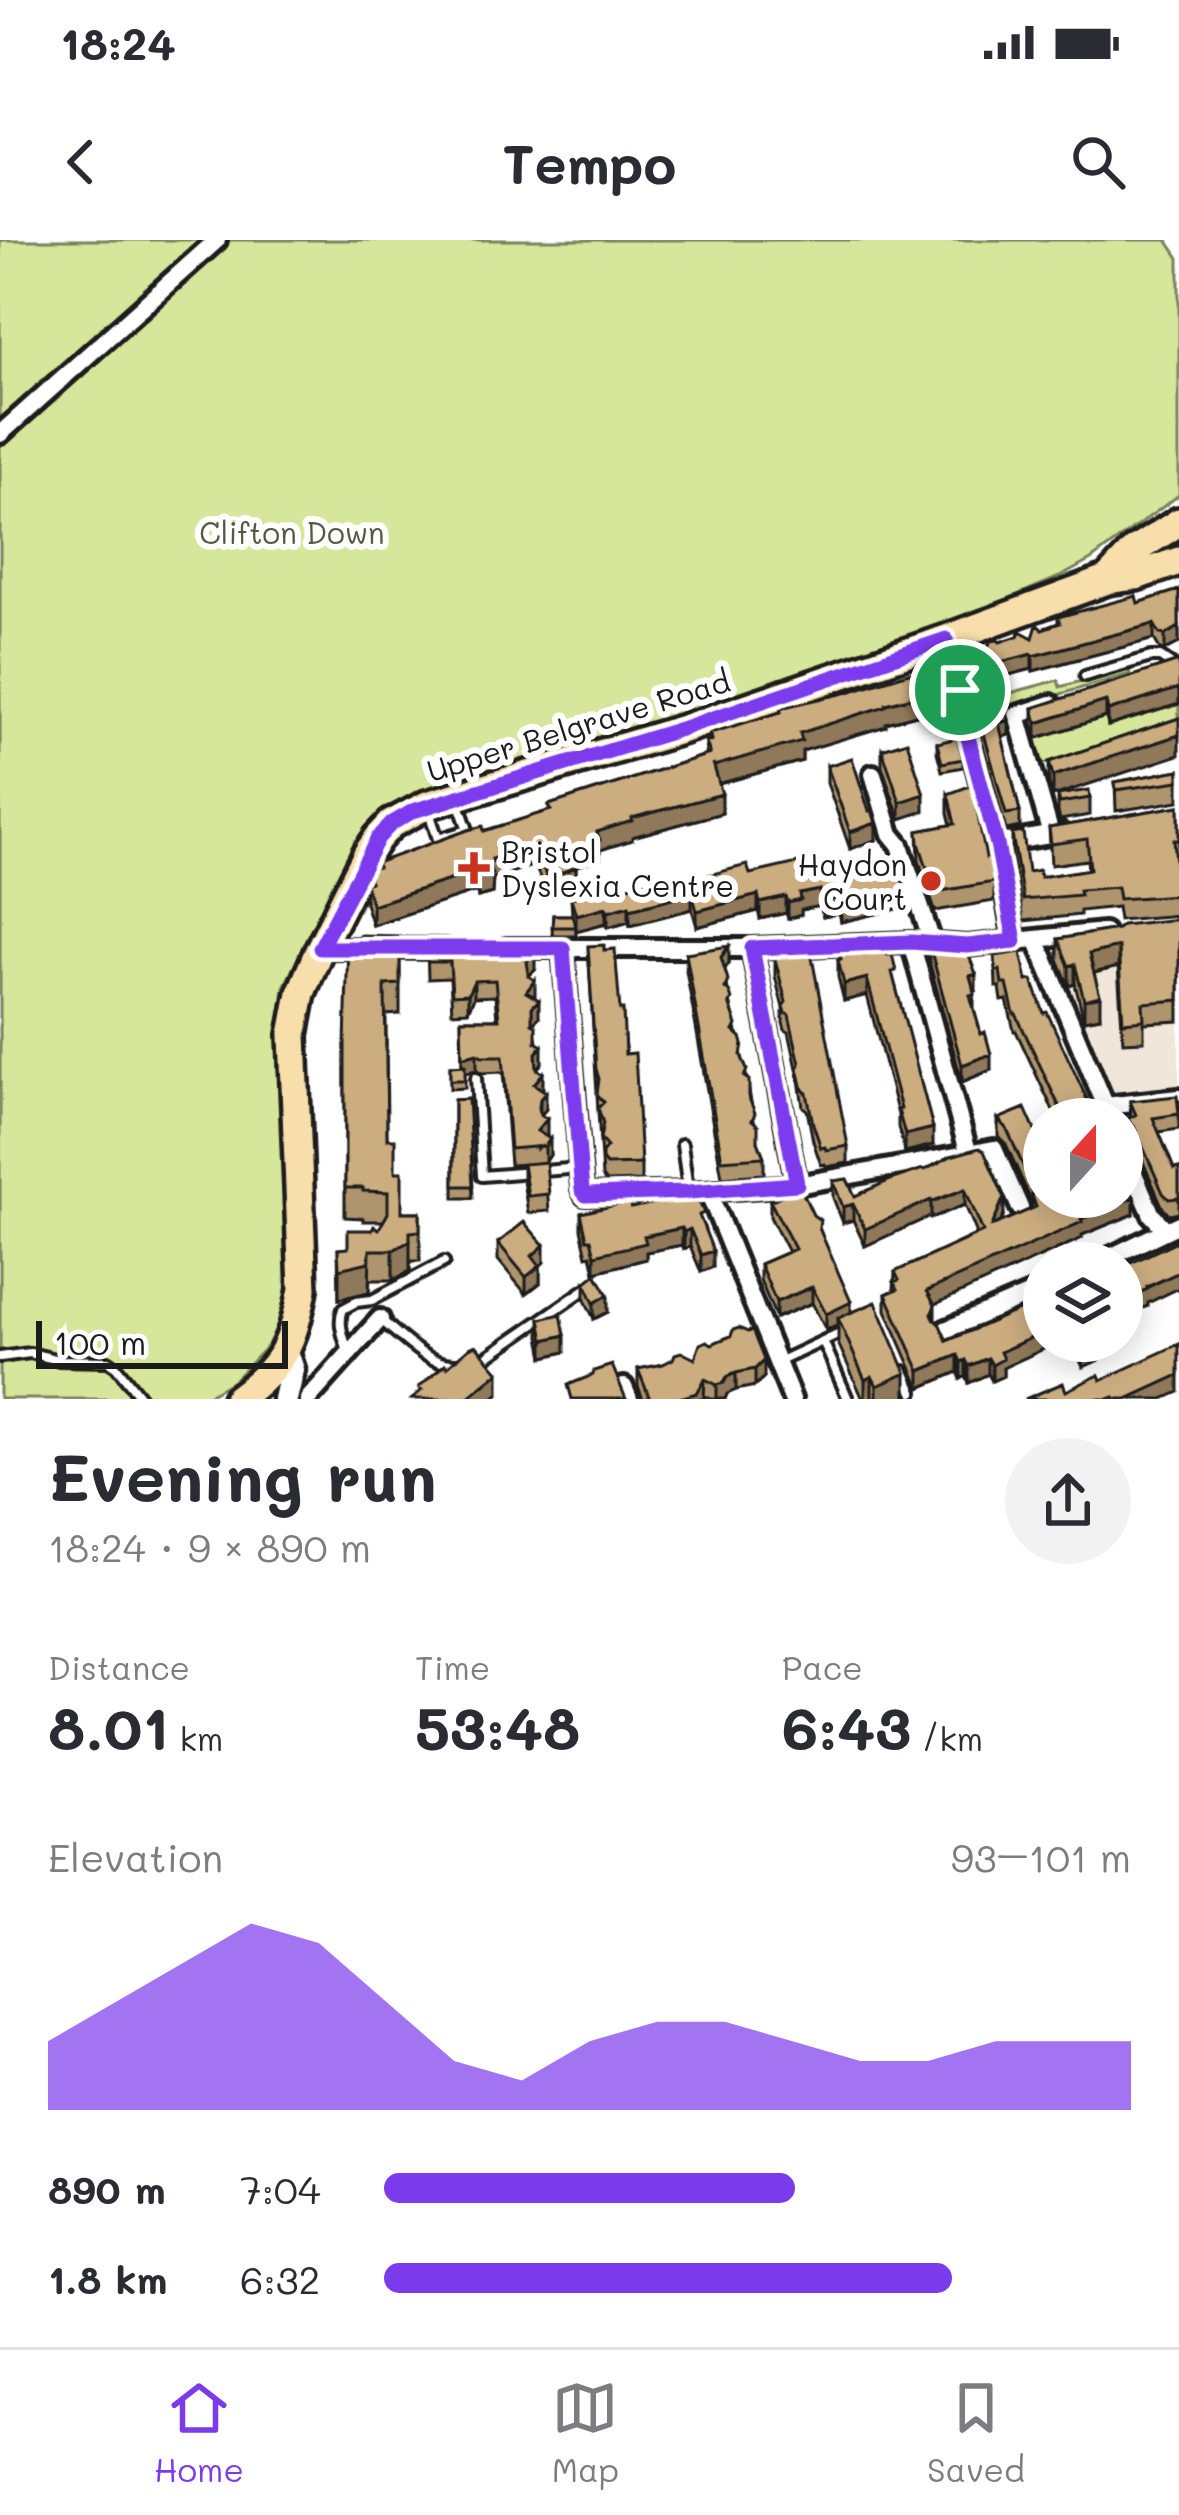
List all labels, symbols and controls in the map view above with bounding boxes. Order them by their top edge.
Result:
text: 18:24 [60,13,176,71]
text: Tempo [503,127,676,198]
icon: back [48,129,114,195]
icon: search [1065,129,1131,195]
park label: Clifton Down [199,512,385,552]
pin [909,639,1011,741]
icon: arrive [927,657,993,723]
street label: Upper Belgrave Road [422,660,734,790]
place label: Bristol Dyslexia Centre [501,831,734,905]
place label: Haydon Court [798,844,907,918]
marker: Bristol Dyslexia Centre [458,852,490,884]
marker: Haydon Court [918,868,944,894]
north arrow [1023,1098,1143,1218]
map controls [1023,1098,1143,1362]
button: layers [1023,1242,1143,1362]
scale bar [36,1315,288,1368]
text: 100 m [54,1320,146,1363]
text: Evening run [48,1433,437,1519]
button: share [1005,1438,1131,1564]
text: 18:24 · 9 × 890 m [48,1521,371,1572]
text: Distance [48,1645,190,1688]
text: Time [415,1645,490,1688]
text: Pace [782,1645,863,1688]
text: 8.01 [48,1688,169,1766]
text: 53:48 [415,1688,580,1766]
text: 6:43 [782,1688,911,1766]
text: km [169,1716,223,1759]
text: /km [911,1716,983,1759]
text: Elevation [48,1831,223,1882]
text: 93–101 m [951,1831,1131,1882]
text: 890 m [48,2163,166,2214]
text: 7:04 [240,2163,321,2214]
text: 1.8 km [48,2253,168,2304]
text: 6:32 [240,2253,320,2304]
tab: Home [154,2375,244,2490]
tab: Map [552,2375,619,2490]
tab: Saved [927,2375,1025,2490]

